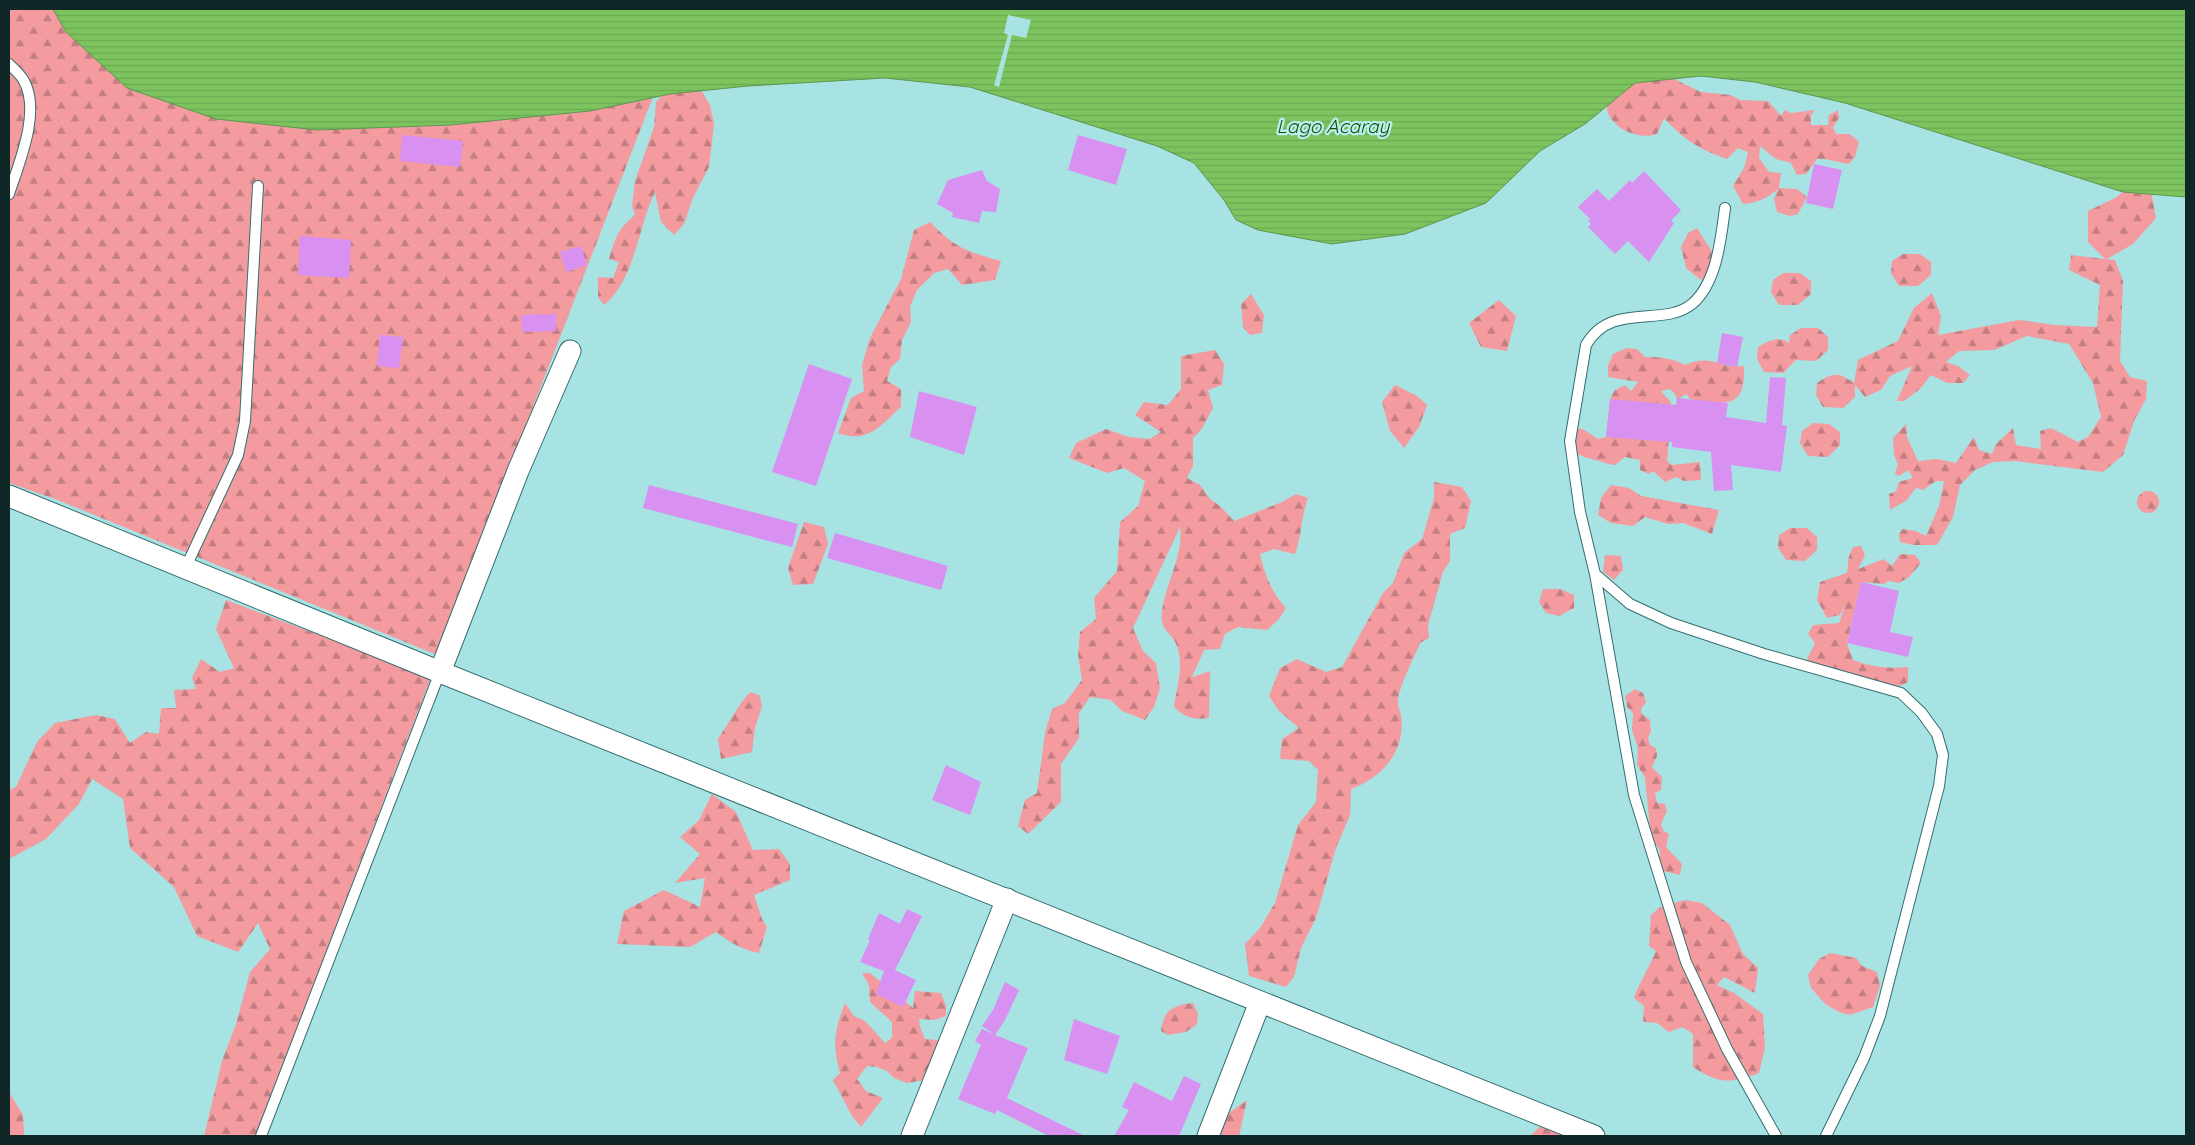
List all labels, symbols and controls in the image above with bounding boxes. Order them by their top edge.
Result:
water label: Lago Acaray [1277,114,1391,138]

